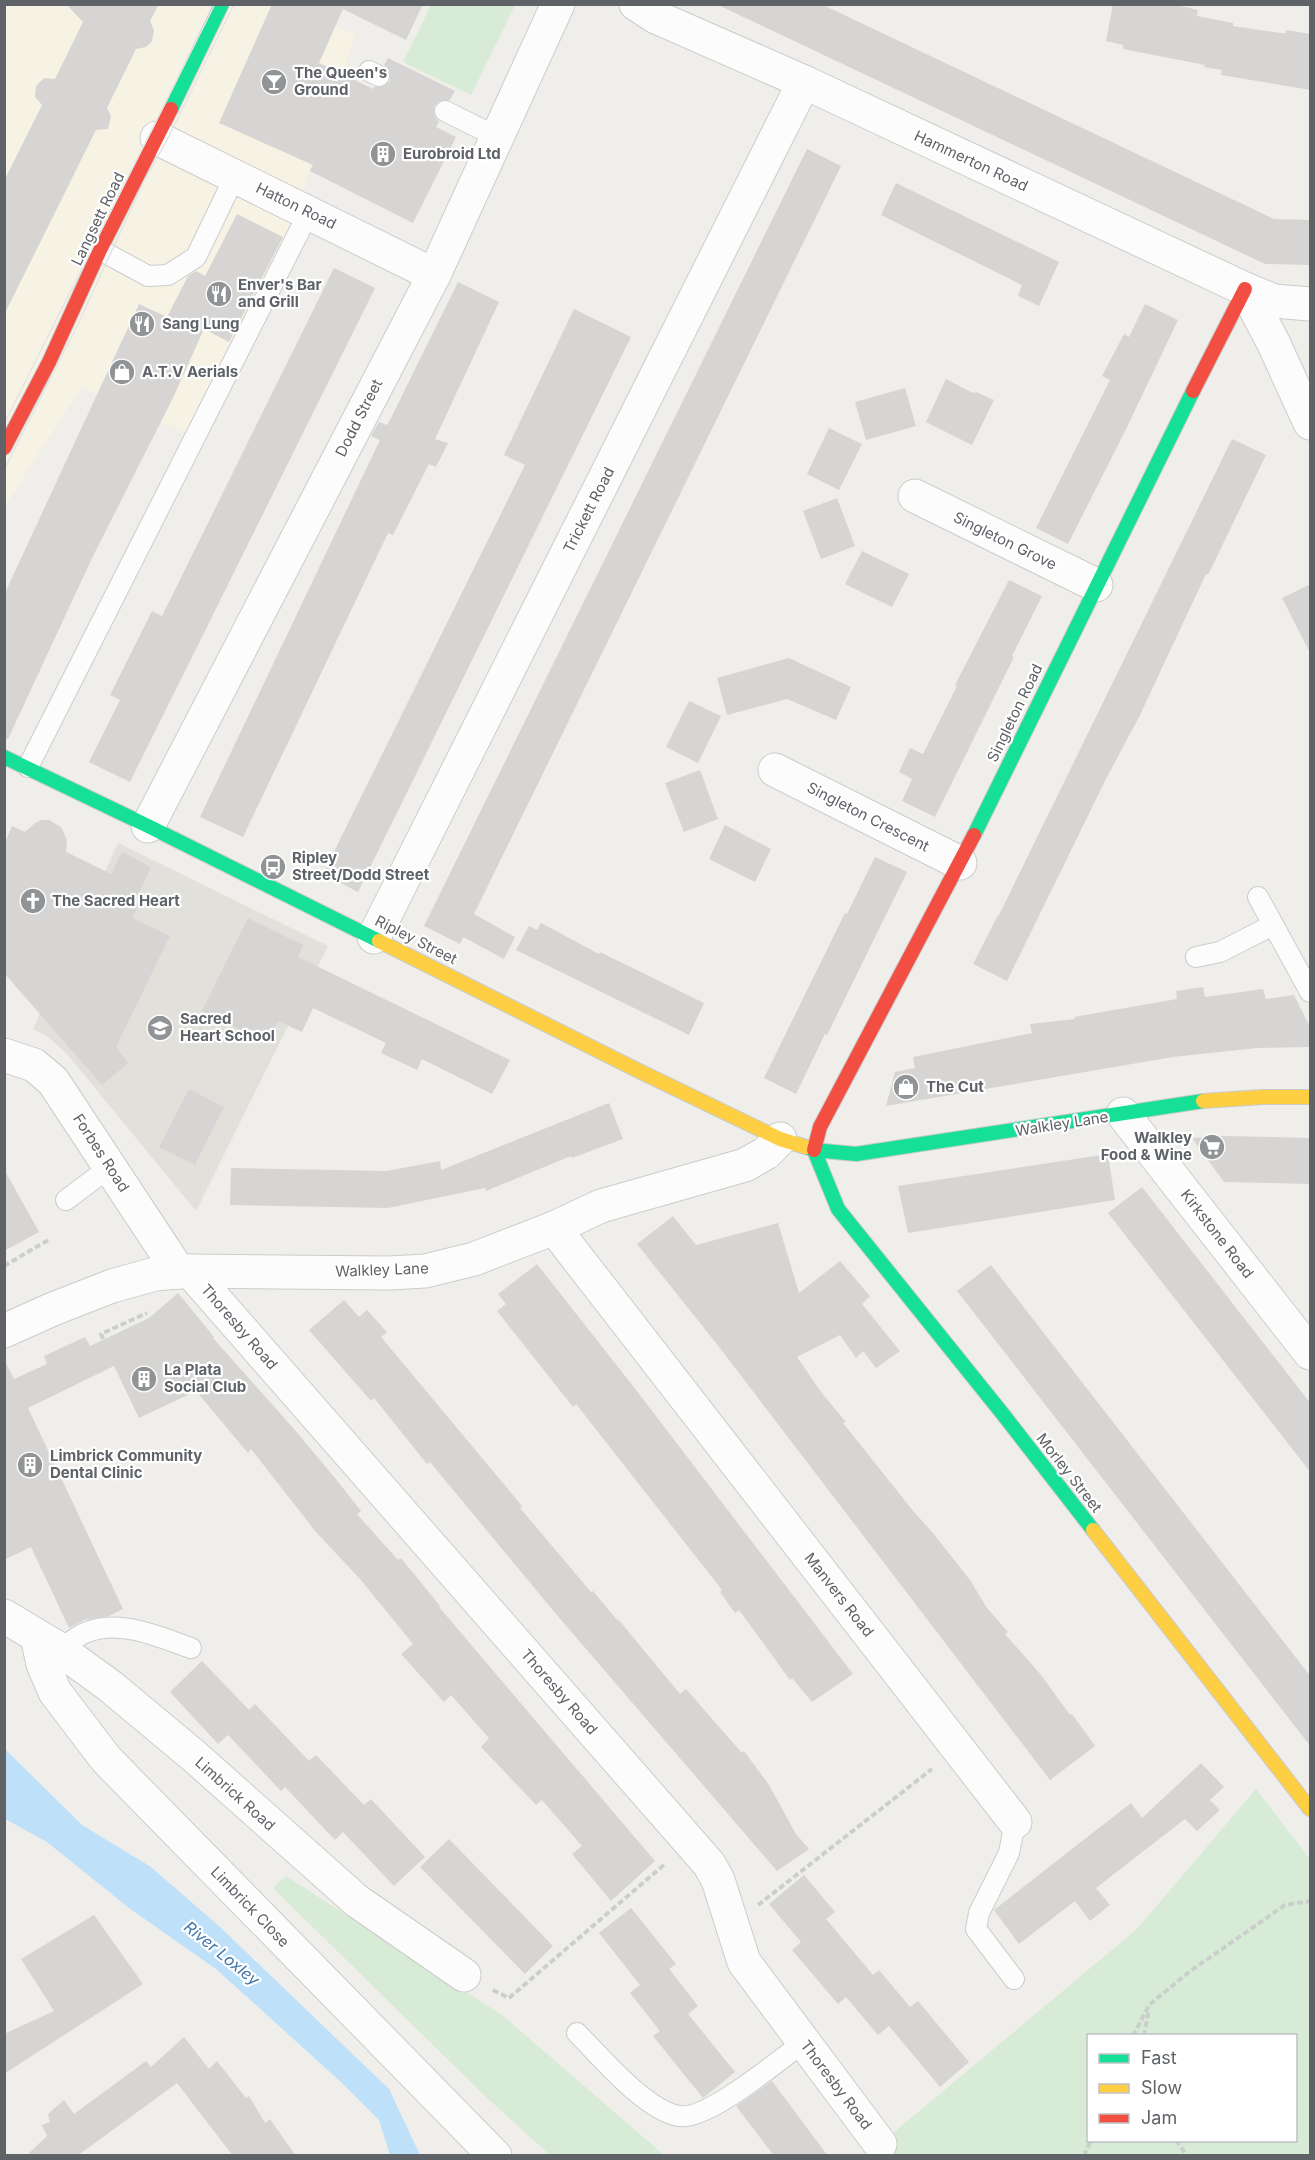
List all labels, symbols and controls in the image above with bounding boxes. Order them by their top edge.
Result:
place label: The Queen's Ground [294,63,387,99]
bar icon: The Queen's Ground [259,67,289,97]
street label: Hammerton Road [911,126,1031,195]
building icon: Eurobroid Ltd [368,139,398,169]
place label: Eurobroid Ltd [403,144,501,163]
street label: Langsett Road [67,169,128,269]
street label: Hatton Road [253,178,340,233]
place label: Enver's Bar and Grill [238,275,322,311]
restaurant icon: Enver's Bar and Grill [204,279,234,309]
restaurant icon: Sang Lung [127,309,157,339]
place label: Sang Lung [162,314,240,333]
shop icon: A.T.V Aerials [107,357,137,387]
place label: A.T.V Aerials [142,362,238,381]
street label: Dodd Street [331,376,386,460]
street label: Trickett Road [559,464,618,556]
street label: Singleton Grove [950,507,1060,574]
street label: Singleton Road [983,661,1046,765]
street label: Singleton Crescent [804,778,933,856]
place label: Ripley Street/Dodd Street [292,848,430,884]
bus stop icon: Ripley Street/Dodd Street [258,852,288,882]
church icon: The Sacred Heart [18,886,48,916]
place label: The Sacred Heart [52,891,180,910]
street label: Ripley Street [372,911,461,968]
place label: Sacred Heart School [180,1009,275,1045]
school or university icon: Sacred Heart School [145,1013,175,1043]
shop icon: The Cut [891,1072,921,1102]
place label: The Cut [926,1077,984,1096]
street label: Walkley Lane [1014,1107,1110,1140]
street label: Forbes Road [69,1110,134,1195]
place label: Walkley Food & Wine [1101,1128,1192,1164]
supermarket icon: Walkley Food & Wine [1197,1132,1227,1162]
street label: Kirkstone Road [1177,1185,1258,1282]
street label: Walkley Lane [335,1258,429,1281]
street label: Thoresby Road [197,1280,282,1373]
place label: La Plata Social Club [164,1360,246,1396]
building icon: La Plata Social Club [129,1364,159,1394]
street label: Morley Street [1033,1429,1106,1516]
place label: Limbrick Community Dental Clinic [50,1446,202,1482]
building icon: Limbrick Community Dental Clinic [15,1450,45,1480]
street label: Manvers Road [801,1549,878,1641]
street label: Thoresby Road [517,1645,602,1738]
street label: Limbrick Road [191,1753,279,1835]
street label: Limbrick Close [207,1862,294,1951]
water label: River Loxley [180,1916,265,1990]
legend [1087,2034,1297,2142]
street label: Thoresby Road [797,2036,876,2133]
text: Fast [1141,2047,1177,2068]
text: Slow [1141,2077,1182,2098]
text: Jam [1141,2107,1177,2128]

